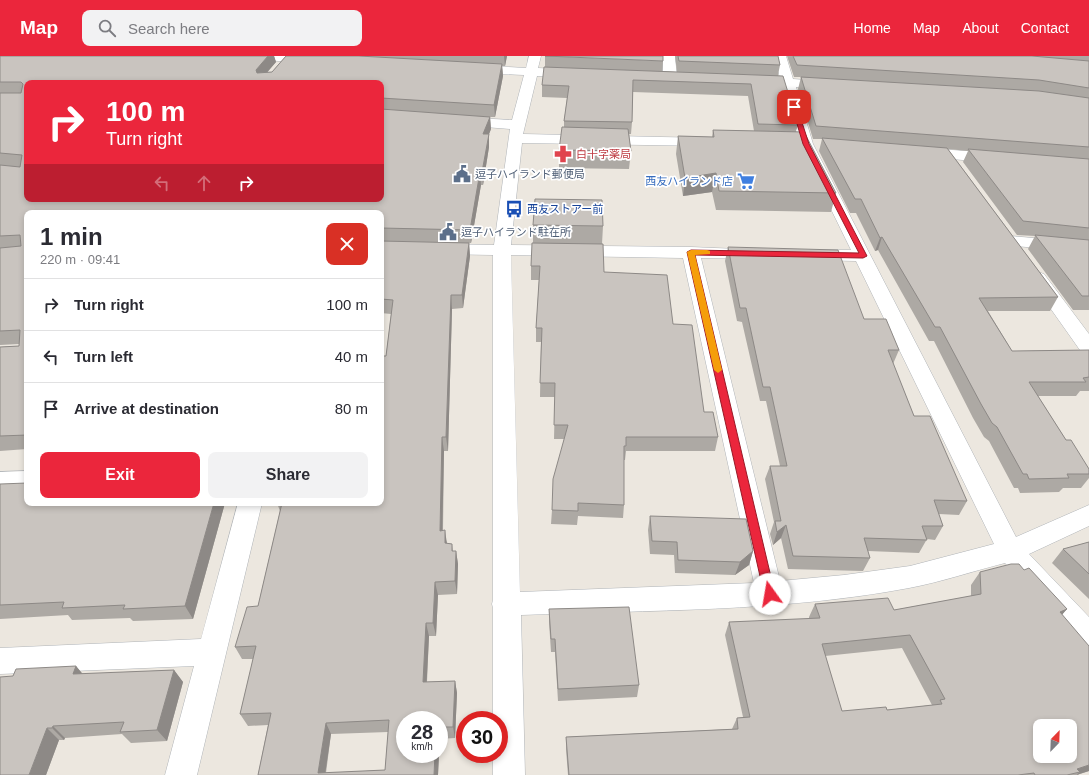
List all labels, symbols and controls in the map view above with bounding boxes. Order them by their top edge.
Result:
search box [82,10,362,46]
text: Map [20,17,58,38]
icon: search [96,17,118,39]
text: Search here [128,20,210,37]
text: Home [854,20,891,36]
text: Map [913,20,940,36]
text: About [962,20,999,36]
text: Contact [1021,20,1069,36]
pin [777,90,811,124]
icon: right [40,96,92,148]
text: 100 m [106,96,185,127]
icon: arrive [783,96,805,118]
text: Turn right [106,129,182,149]
pharmacy icon: 白十字薬局 [553,144,573,164]
place label: 白十字薬局 [576,148,631,160]
public building icon: 逗子ハイランド郵便局 [452,164,472,184]
place label: 逗子ハイランド郵便局 [475,168,585,180]
supermarket icon: 西友ハイランド店 [736,171,756,191]
icon: left [151,172,173,194]
icon: ahead [193,172,215,194]
icon: right [235,172,257,194]
place label: 西友ハイランド店 [645,175,733,187]
bus stop icon: 西友ストアー前 [504,199,524,219]
place label: 西友ストアー前 [527,203,603,215]
public building icon: 逗子ハイランド駐在所 [438,222,458,242]
text: 1 min [40,223,103,250]
button: close [326,223,368,265]
place label: 逗子ハイランド駐在所 [461,226,572,238]
text: 220 m · 09:41 [40,252,120,267]
icon: right [40,294,62,316]
text: Turn right [74,296,144,313]
text: 100 m [326,296,368,313]
icon: left [40,346,62,368]
text: Turn left [74,348,133,365]
text: 40 m [335,348,368,365]
icon: arrive [40,398,62,420]
text: Arrive at destination [74,400,219,417]
text: 80 m [335,400,368,417]
button: Exit [40,452,200,498]
button: Share [208,452,368,498]
position arrow [749,573,791,615]
speed limit sign: 30 [456,711,508,763]
north arrow [1033,719,1077,763]
map controls [1033,719,1077,763]
text: 28 [411,721,433,743]
text: km/h [411,741,433,752]

